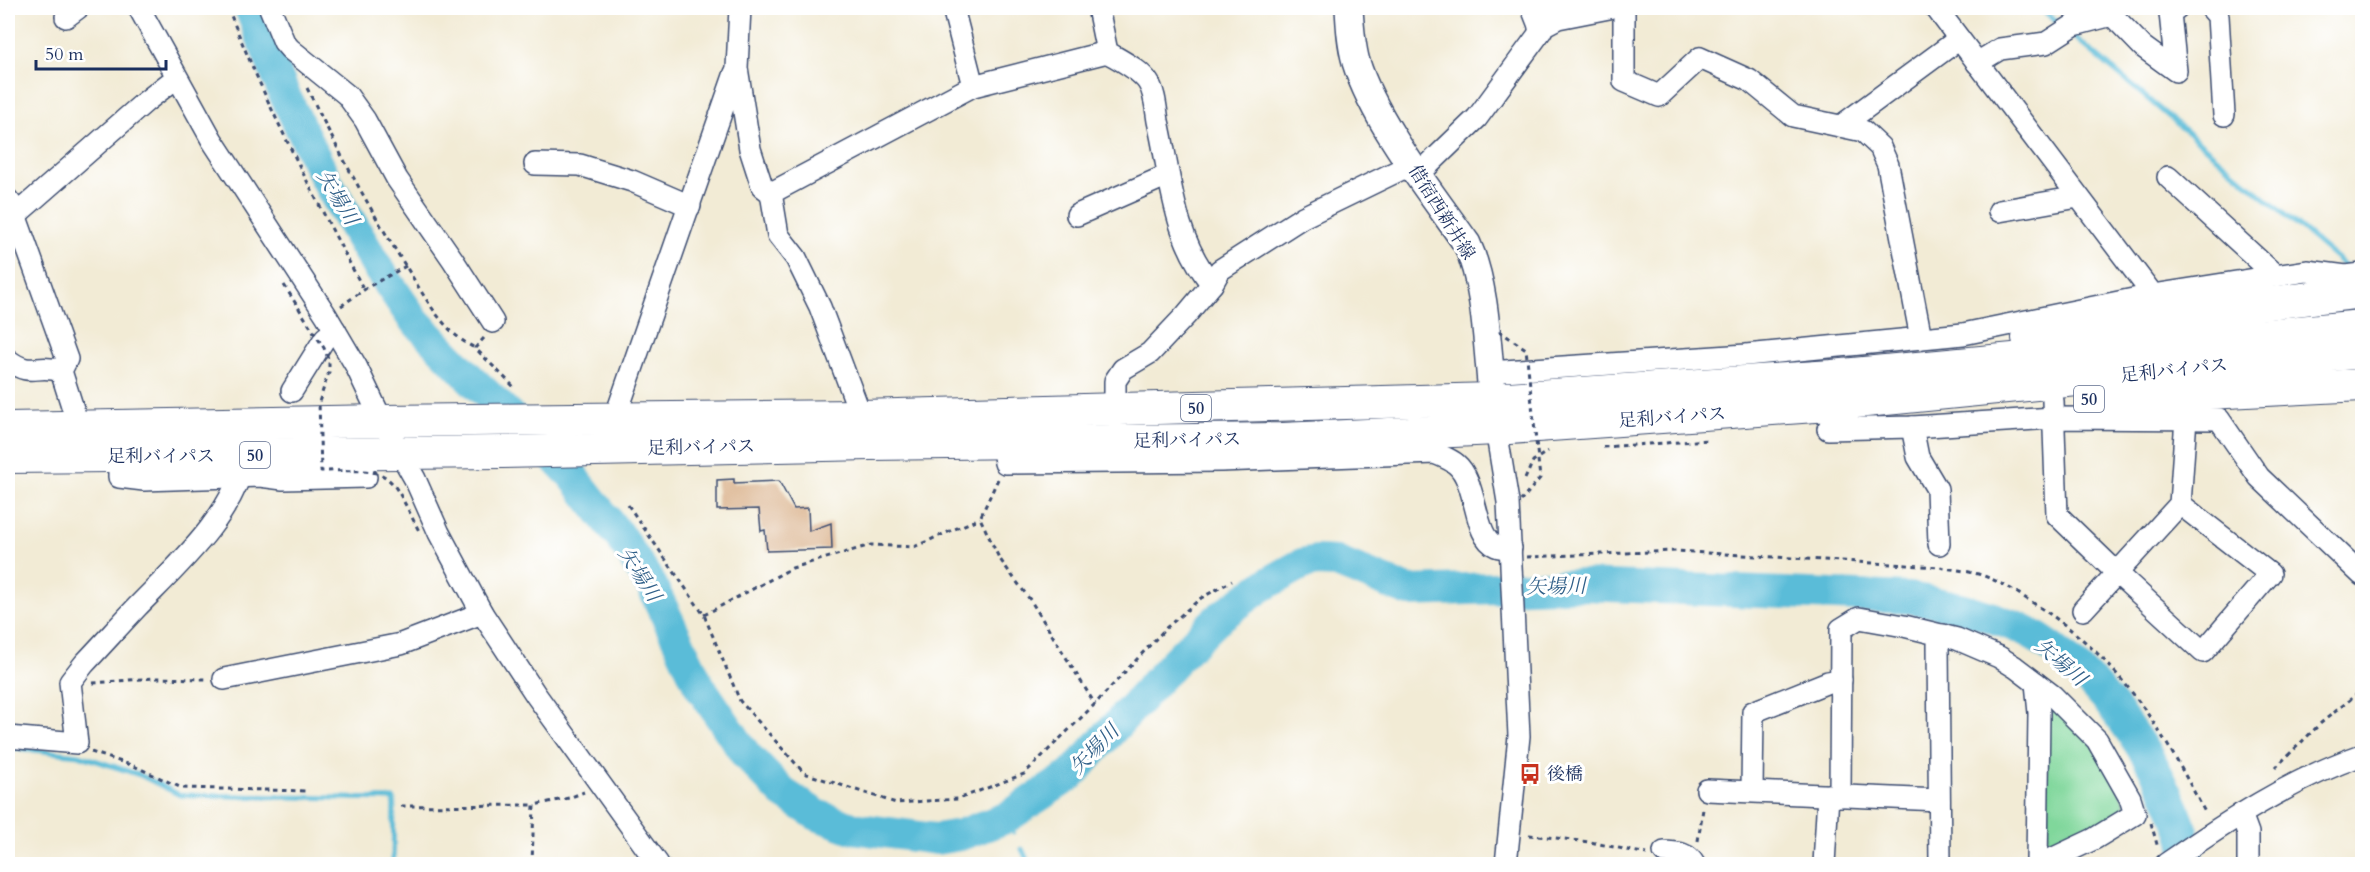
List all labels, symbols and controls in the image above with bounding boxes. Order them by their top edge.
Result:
scale bar [36,33,166,71]
text: 50 m [45,42,84,67]
street label: 借宿西新井線 [1402,160,1481,265]
water label: 矢場川 [311,165,366,232]
street label: 足利バイパス [2119,352,2229,389]
road number: 50 [2074,386,2104,412]
road number: 50 [1181,395,1211,421]
street label: 足利バイパス [1617,401,1727,434]
street label: 足利バイパス [1133,427,1241,454]
street label: 足利バイパス [647,434,755,461]
road number: 50 [240,442,270,468]
street label: 足利バイパス [107,444,215,469]
water label: 矢場川 [612,542,668,608]
water label: 矢場川 [1526,572,1588,601]
water label: 矢場川 [2029,633,2094,694]
water label: 矢場川 [1064,717,1126,780]
bus stop icon: 後橋 [1518,762,1542,786]
place label: 後橋 [1547,762,1583,787]

